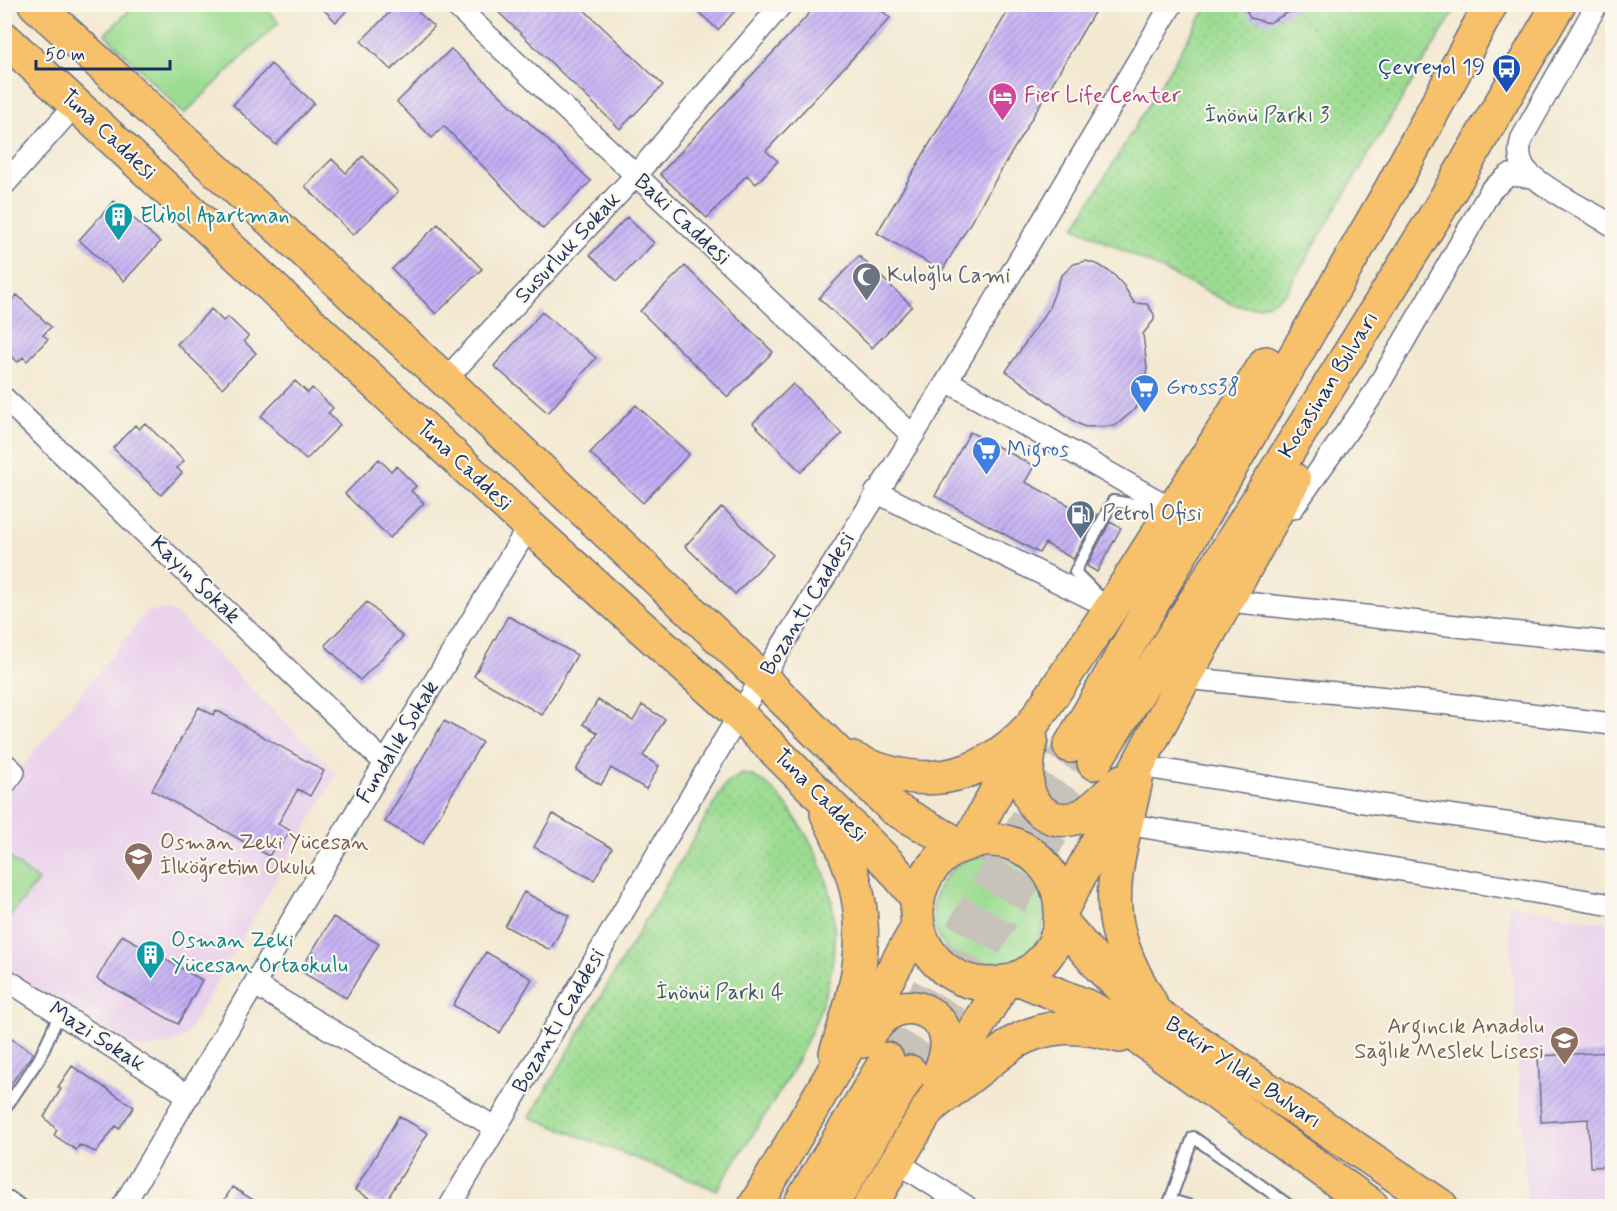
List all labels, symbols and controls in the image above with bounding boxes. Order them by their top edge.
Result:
scale bar [36,33,170,71]
text: 50 m [45,43,85,67]
bus stop icon: Çevreyol 19 [1490,52,1522,94]
place label: Çevreyol 19 [1378,54,1485,82]
hotel icon: Fier Life Center [987,80,1019,122]
place label: Fier Life Center [1024,82,1182,110]
street label: Tuna Caddesi [54,83,162,187]
park label: İnönü Parkı 3 [1205,102,1329,130]
street label: Baki Caddesi [628,168,736,272]
street label: Susurluk Sokak [509,186,627,310]
building icon: Elibol Apartman [103,200,135,242]
place label: Elibol Apartman [140,202,290,232]
mosque icon: Kuloğlu Cami [850,260,882,302]
place label: Kuloğlu Cami [887,262,1010,291]
street label: Kocasinan Bulvarı [1273,306,1385,464]
supermarket icon: Gross38 [1129,372,1161,414]
place label: Gross38 [1166,374,1240,402]
street label: Tuna Caddesi [410,414,518,518]
supermarket icon: Migros [970,434,1002,476]
place label: Migros [1007,436,1069,467]
fuel station icon: Petrol Ofisi [1065,498,1097,540]
place label: Petrol Ofisi [1102,500,1202,528]
street label: Bozantı Caddesi [754,527,862,681]
street label: Kayın Sokak [144,530,246,630]
street label: Fundalık Sokak [350,675,446,809]
street label: Tuna Caddesi [767,743,873,849]
place label: Osman Zeki Yücesan İlköğretim Okulu [160,829,368,883]
school or university icon: Osman Zeki Yücesan İlköğretim Okulu [123,840,155,882]
place label: Osman Zeki Yücesan Ortaokulu [171,927,348,980]
building icon: Osman Zeki Yücesan Ortaokulu [134,938,166,980]
street label: Bozantı Caddesi [506,944,612,1098]
park label: İnönü Parkı 4 [656,979,784,1007]
street label: Mazi Sokak [43,995,151,1079]
street label: Bekir Yıldız Bulvarı [1160,1010,1326,1136]
place label: Argıncık Anadolu Sağlık Meslek Lisesi [1354,1013,1544,1067]
school or university icon: Argıncık Anadolu Sağlık Meslek Lisesi [1549,1024,1581,1066]

